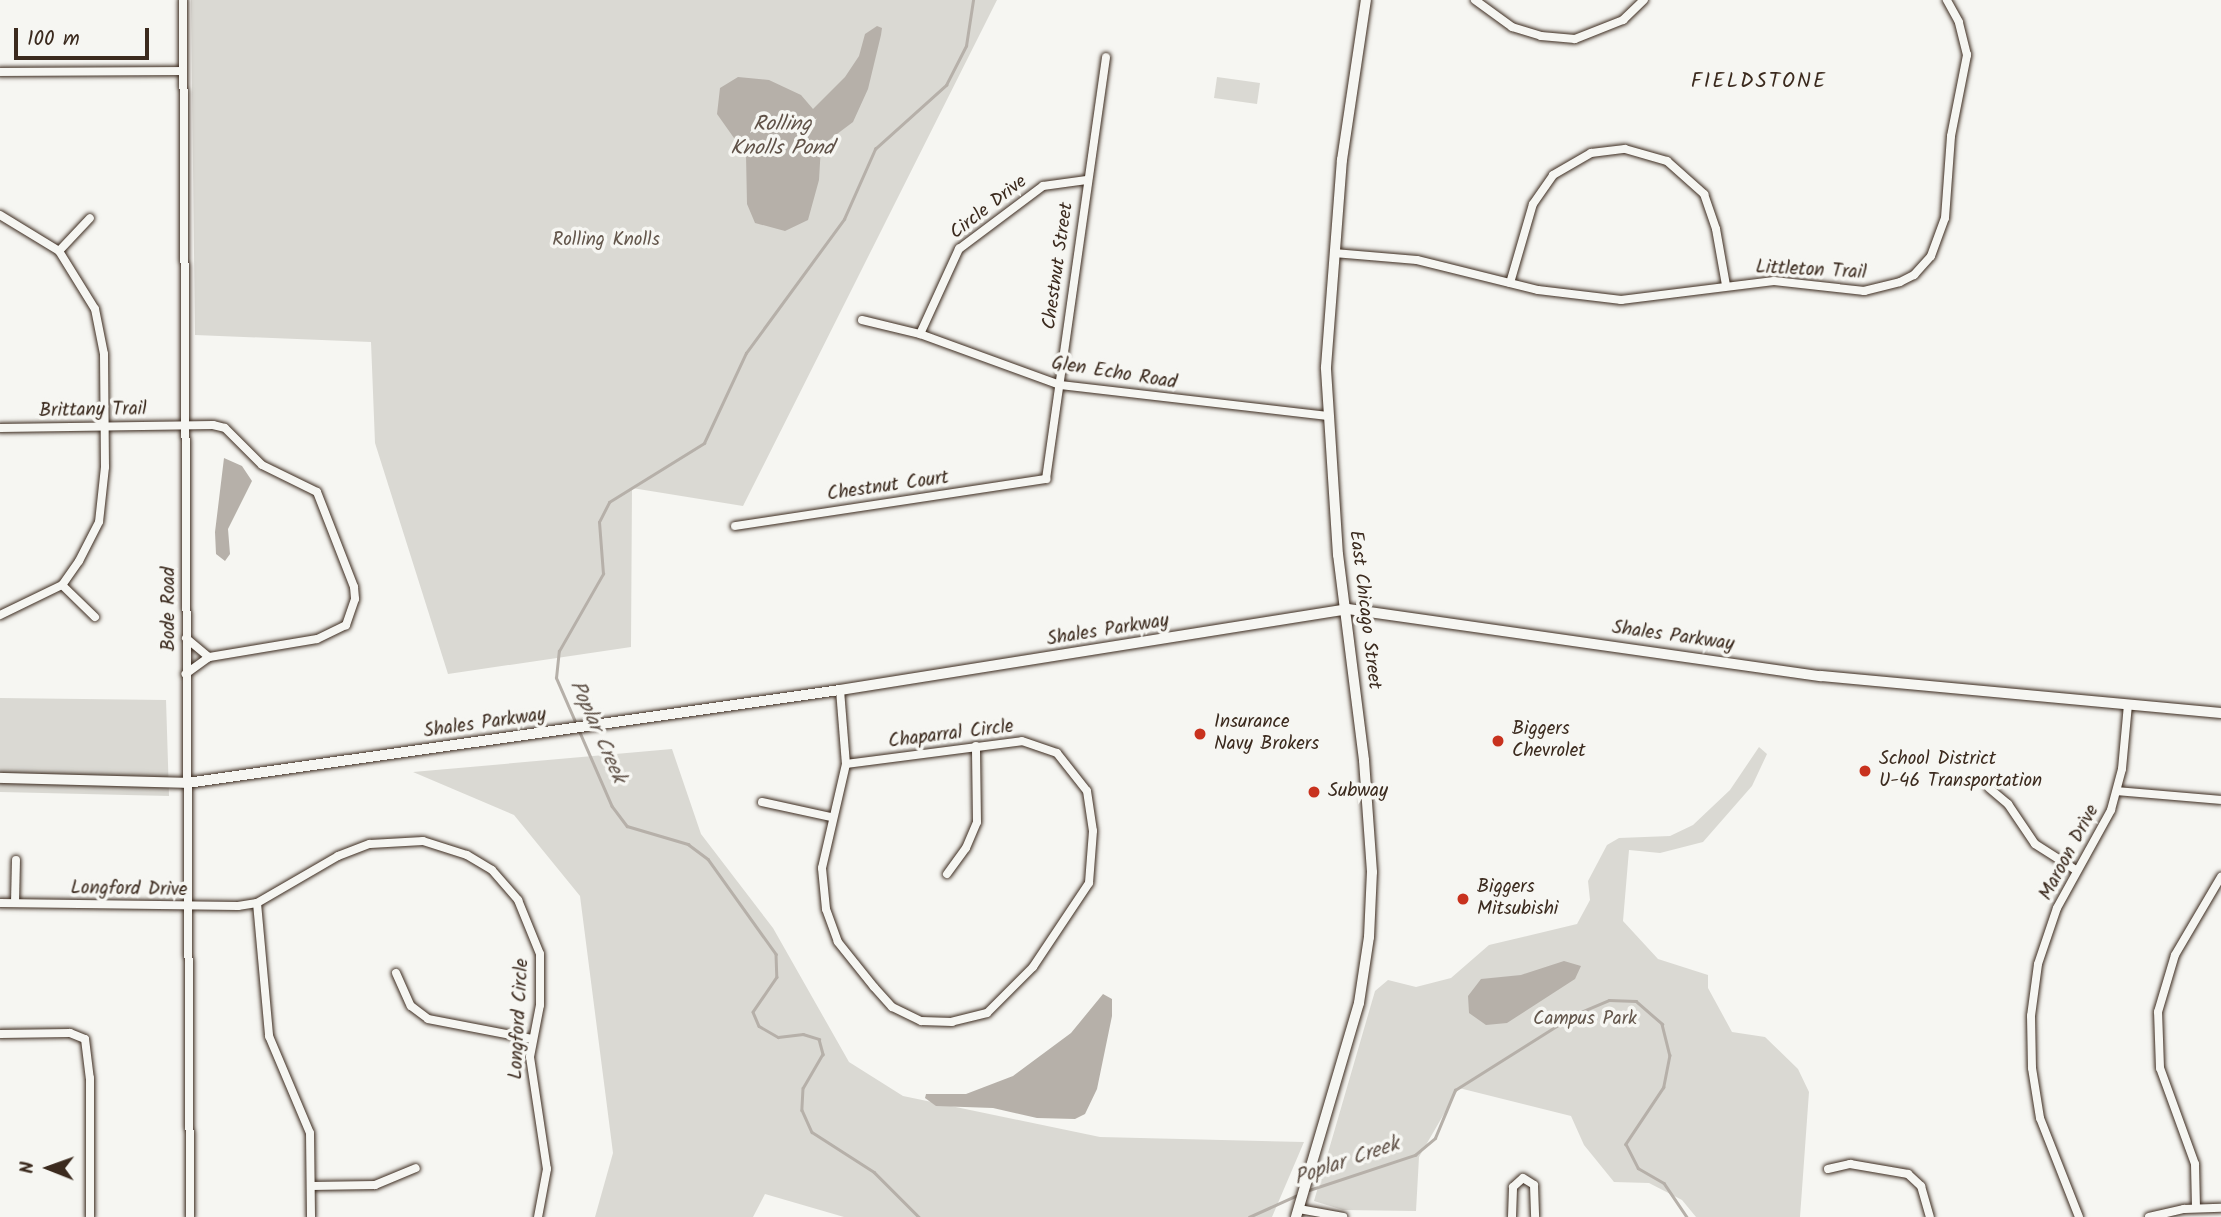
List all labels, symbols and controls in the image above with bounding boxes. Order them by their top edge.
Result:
scale bar [18,14,152,58]
text: 100 m [27,23,80,56]
district label: FIELDSTONE [1692,69,1826,95]
water label: Rolling Knolls Pond [730,112,834,162]
street label: Circle Drive [946,171,1032,245]
street label: Chestnut Street [1039,201,1079,331]
park label: Rolling Knolls [552,230,660,252]
street label: Littleton Trail [1755,257,1867,285]
street label: Glen Echo Road [1050,353,1178,395]
street label: Brittany Trail [39,399,147,423]
street label: Chestnut Court [826,467,950,507]
street label: East Chicago Street [1343,529,1385,691]
street label: Bode Road [159,567,181,651]
street label: Shales Parkway [1045,610,1171,652]
street label: Shales Parkway [1610,617,1736,657]
water label: Poplar Creek [563,677,631,787]
street label: Shales Parkway [422,704,548,744]
place label: Insurance Navy Brokers [1214,712,1319,756]
street label: Chaparral Circle [887,716,1015,754]
place label: Biggers Chevrolet [1512,719,1586,763]
marker: Insurance Navy Brokers [1192,726,1208,742]
marker: Biggers Chevrolet [1490,733,1506,749]
place label: School District U-46 Transportation [1879,749,2042,793]
marker: School District U-46 Transportation [1857,763,1873,779]
place label: Subway [1328,781,1388,803]
marker: Subway [1306,784,1322,800]
street label: Maroon Drive [2035,801,2105,905]
place label: Biggers Mitsubishi [1477,877,1558,921]
street label: Longford Drive [70,878,188,902]
marker: Biggers Mitsubishi [1455,891,1471,907]
street label: Longford Circle [505,958,535,1080]
park label: Campus Park [1533,1009,1637,1031]
water label: Poplar Creek [1291,1132,1403,1192]
north arrow [14,1133,84,1203]
text: N [13,1161,43,1174]

